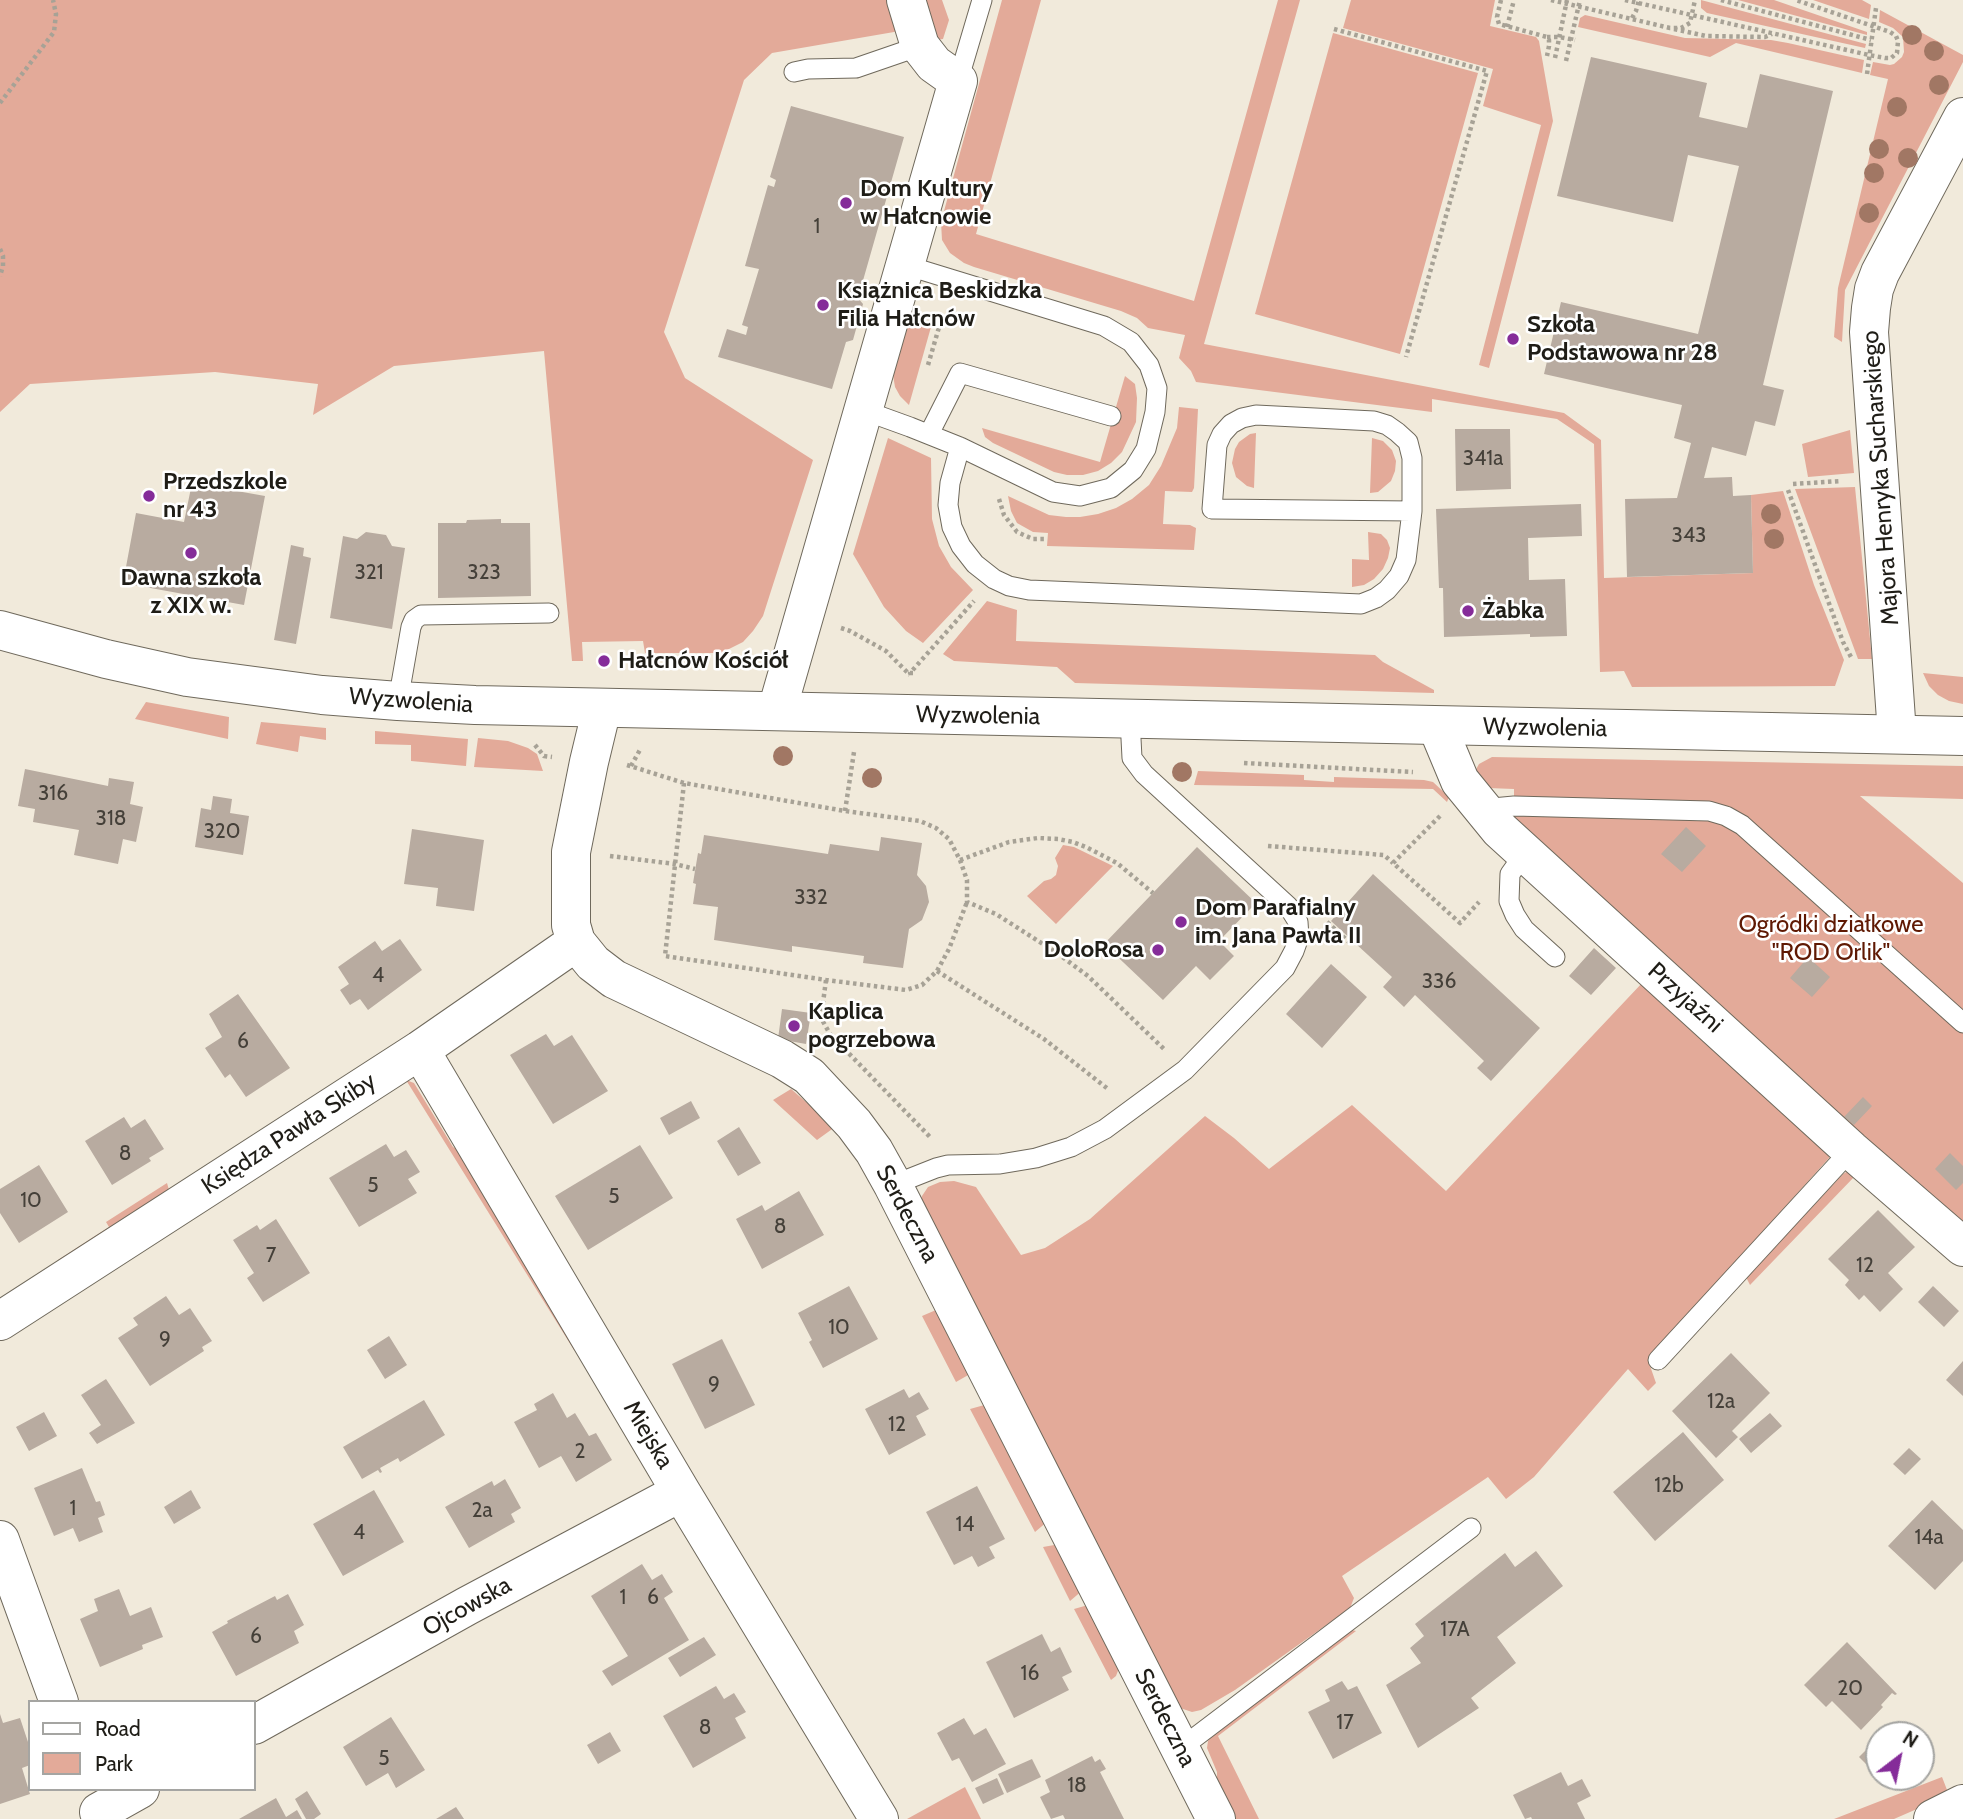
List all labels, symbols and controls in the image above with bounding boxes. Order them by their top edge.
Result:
place label: Dom Kultury w Hałcnowie [860,175,993,231]
marker: Dom Kultury w Hałcnowie [838,195,854,211]
house number: 1 [814,214,820,240]
place label: Książnica Beskidzka Filia Hałcnów [837,277,1042,333]
marker: Książnica Beskidzka Filia Hałcnów [815,297,831,313]
place label: Szkoła Podstawowa nr 28 [1527,311,1718,367]
street label: Majora Henryka Sucharskiego [1856,329,1906,627]
marker: Szkoła Podstawowa nr 28 [1505,331,1521,347]
house number: 341a [1463,446,1503,472]
place label: Przedszkole nr 43 [163,468,287,524]
marker: Przedszkole nr 43 [141,488,157,504]
house number: 343 [1672,523,1706,549]
marker: Dawna szkoła z XIX w. [183,545,199,561]
house number: 321 [354,560,384,586]
house number: 323 [467,560,501,586]
place label: Dawna szkoła z XIX w. [120,564,262,620]
place label: Żabka [1482,597,1544,625]
marker: Żabka [1460,603,1476,619]
place label: Hałcnów Kościół [618,647,788,675]
marker: Hałcnów Kościół [596,653,612,669]
street label: Wyzwolenia [348,682,474,720]
street label: Wyzwolenia [916,701,1040,731]
street label: Wyzwolenia [1483,713,1607,743]
house number: 316 [38,781,68,807]
house number: 318 [96,806,126,832]
house number: 320 [203,819,241,845]
house number: 332 [794,885,828,911]
place label: Dom Parafialny im. Jana Pawła II [1195,894,1362,950]
park label: Ogródki działkowe "ROD Orlik" [1738,911,1924,967]
marker: Dom Parafialny im. Jana Pawła II [1173,914,1189,930]
place label: DoloRosa [1043,936,1144,964]
marker: DoloRosa [1150,942,1166,958]
street label: Przyjaźni [1642,957,1728,1039]
house number: 4 [372,963,384,989]
house number: 336 [1422,969,1456,995]
place label: Kaplica pogrzebowa [808,998,935,1054]
marker: Kaplica pogrzebowa [786,1018,802,1034]
house number: 6 [237,1029,249,1055]
street label: Księdza Pawła Skiby [196,1067,382,1201]
house number: 8 [119,1141,131,1167]
street label: Serdeczna [869,1160,945,1268]
house number: 5 [367,1173,379,1199]
house number: 5 [608,1184,620,1210]
house number: 10 [20,1188,42,1214]
house number: 8 [774,1214,786,1240]
house number: 7 [266,1243,276,1269]
house number: 12 [1856,1253,1874,1279]
house number: 10 [828,1315,850,1341]
house number: 9 [159,1327,171,1353]
house number: 9 [708,1372,720,1398]
house number: 12a [1707,1389,1735,1415]
street label: Miejska [617,1396,679,1474]
house number: 12 [888,1412,906,1438]
house number: 2 [574,1439,586,1465]
house number: 12b [1654,1473,1684,1499]
house number: 1 [70,1496,76,1522]
house number: 2a [471,1498,493,1524]
house number: 14 [956,1512,974,1538]
house number: 4 [353,1520,365,1546]
house number: 14a [1914,1525,1944,1551]
street label: Ojcowska [418,1571,516,1643]
house number: 1 [620,1585,626,1611]
house number: 6 [647,1585,659,1611]
house number: 17A [1440,1617,1470,1643]
house number: 6 [250,1624,262,1650]
house number: 16 [1021,1661,1039,1687]
street label: Serdeczna [1128,1664,1202,1772]
house number: 20 [1837,1676,1863,1702]
legend [28,1700,256,1791]
house number: 17 [1336,1710,1354,1736]
house number: 8 [699,1715,711,1741]
text: Road [95,1716,141,1741]
north arrow [1865,1721,1935,1791]
text: N [1899,1726,1922,1753]
house number: 5 [378,1746,390,1772]
text: Park [95,1751,133,1776]
house number: 18 [1067,1773,1087,1799]

